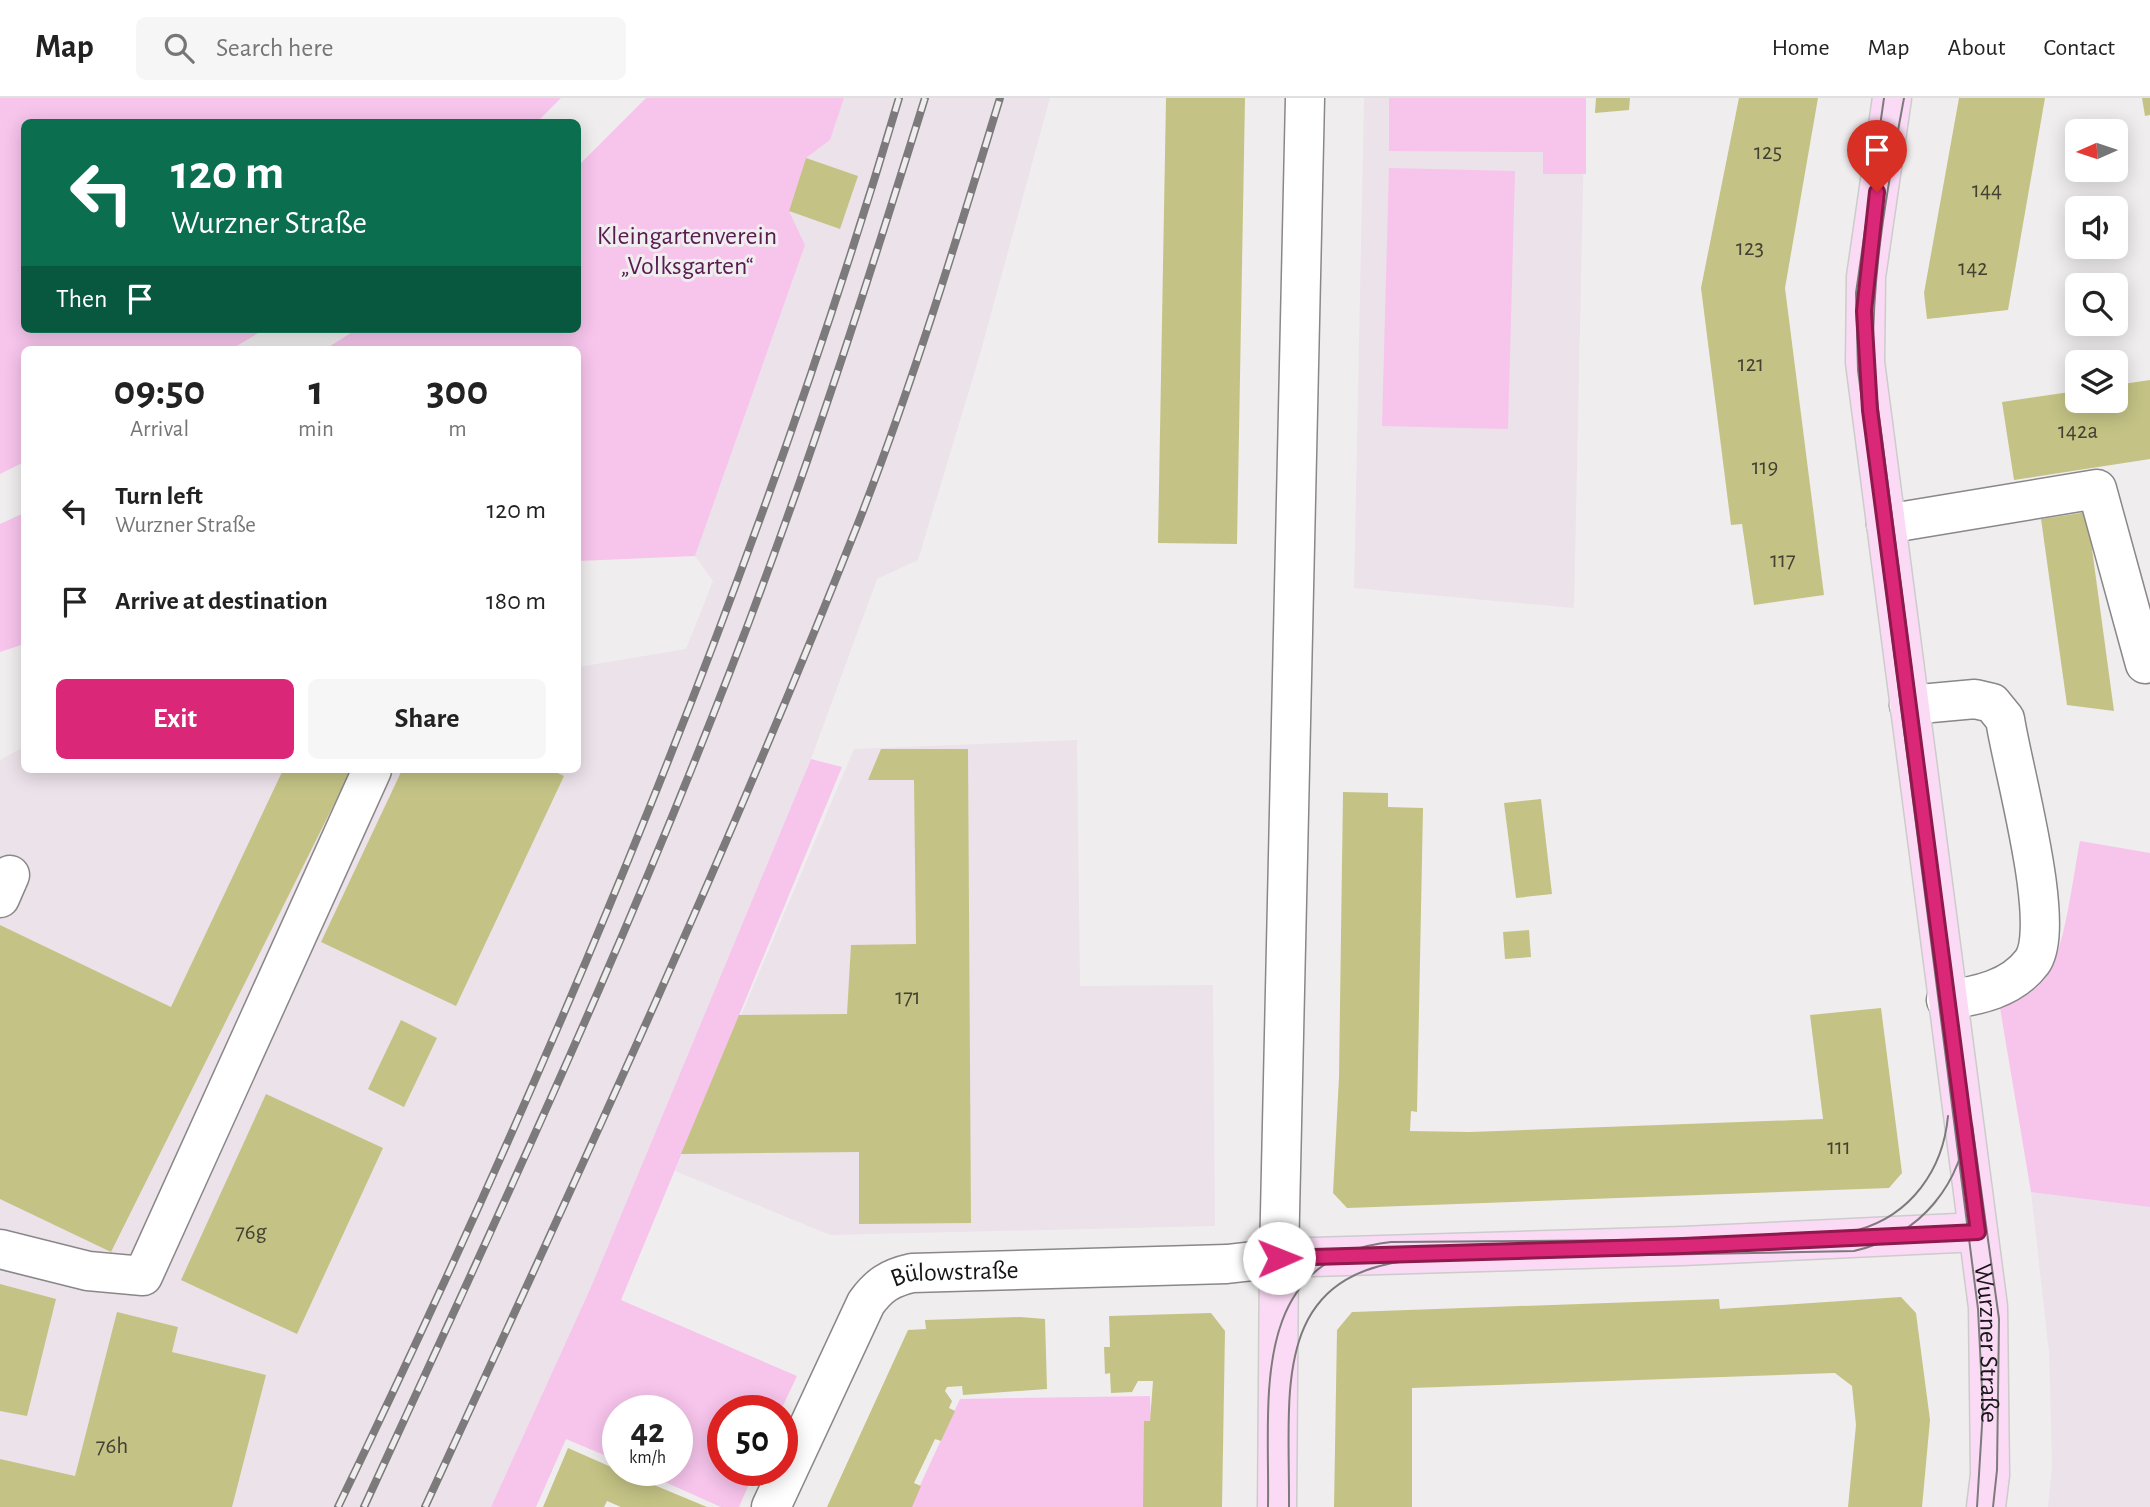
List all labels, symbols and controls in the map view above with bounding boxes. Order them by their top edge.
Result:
search box [136,17,626,80]
icon: search [160,29,198,67]
text: Map [35,31,94,64]
text: Search here [216,35,334,61]
text: Home [1772,36,1830,60]
text: Map [1868,36,1910,60]
text: About [1948,36,2005,60]
text: Contact [2043,36,2115,60]
north arrow [2065,119,2128,182]
map controls [2065,119,2128,413]
pin [1847,120,1907,192]
icon: arrive [1858,131,1896,169]
house number: 125 [1754,141,1782,164]
icon: left [56,147,147,238]
text: 120 m [171,149,284,198]
house number: 144 [1972,179,2002,202]
button: sound [2065,196,2128,259]
text: Wurzner Straße [171,207,367,239]
park label: Kleingartenverein „Volksgarten“ [597,223,777,279]
house number: 123 [1736,237,1764,260]
house number: 142 [1958,257,1988,280]
button: search [2065,273,2128,336]
icon: arrive [121,280,159,318]
text: Then [56,286,107,312]
button: layers [2065,350,2128,413]
house number: 121 [1738,353,1764,376]
text: 09:50 [114,370,205,412]
text: 1 [308,370,324,412]
text: 300 [426,370,488,412]
text: Arrival [130,418,189,441]
text: min [298,418,334,441]
text: m [448,418,467,441]
house number: 142a [2058,420,2098,443]
house number: 119 [1752,456,1778,479]
text: Turn left [115,483,203,509]
icon: left [56,492,94,530]
text: 120 m [486,497,546,523]
text: Wurzner Straße [115,514,256,537]
house number: 117 [1770,549,1796,572]
icon: arrive [56,583,94,621]
text: Arrive at destination [115,588,328,614]
text: 180 m [486,588,546,614]
button: Exit [56,679,294,759]
button: Share [308,679,546,759]
house number: 171 [895,986,921,1009]
house number: 111 [1827,1136,1851,1159]
house number: 76g [235,1221,268,1244]
position arrow [1242,1221,1316,1295]
street label: Bülowstraße [887,1257,1019,1292]
street label: Wurzner Straße [1969,1262,2002,1423]
speed limit sign: 50 [707,1395,798,1486]
text: 42 [630,1414,665,1449]
house number: 76h [96,1435,128,1458]
text: km/h [629,1449,666,1467]

